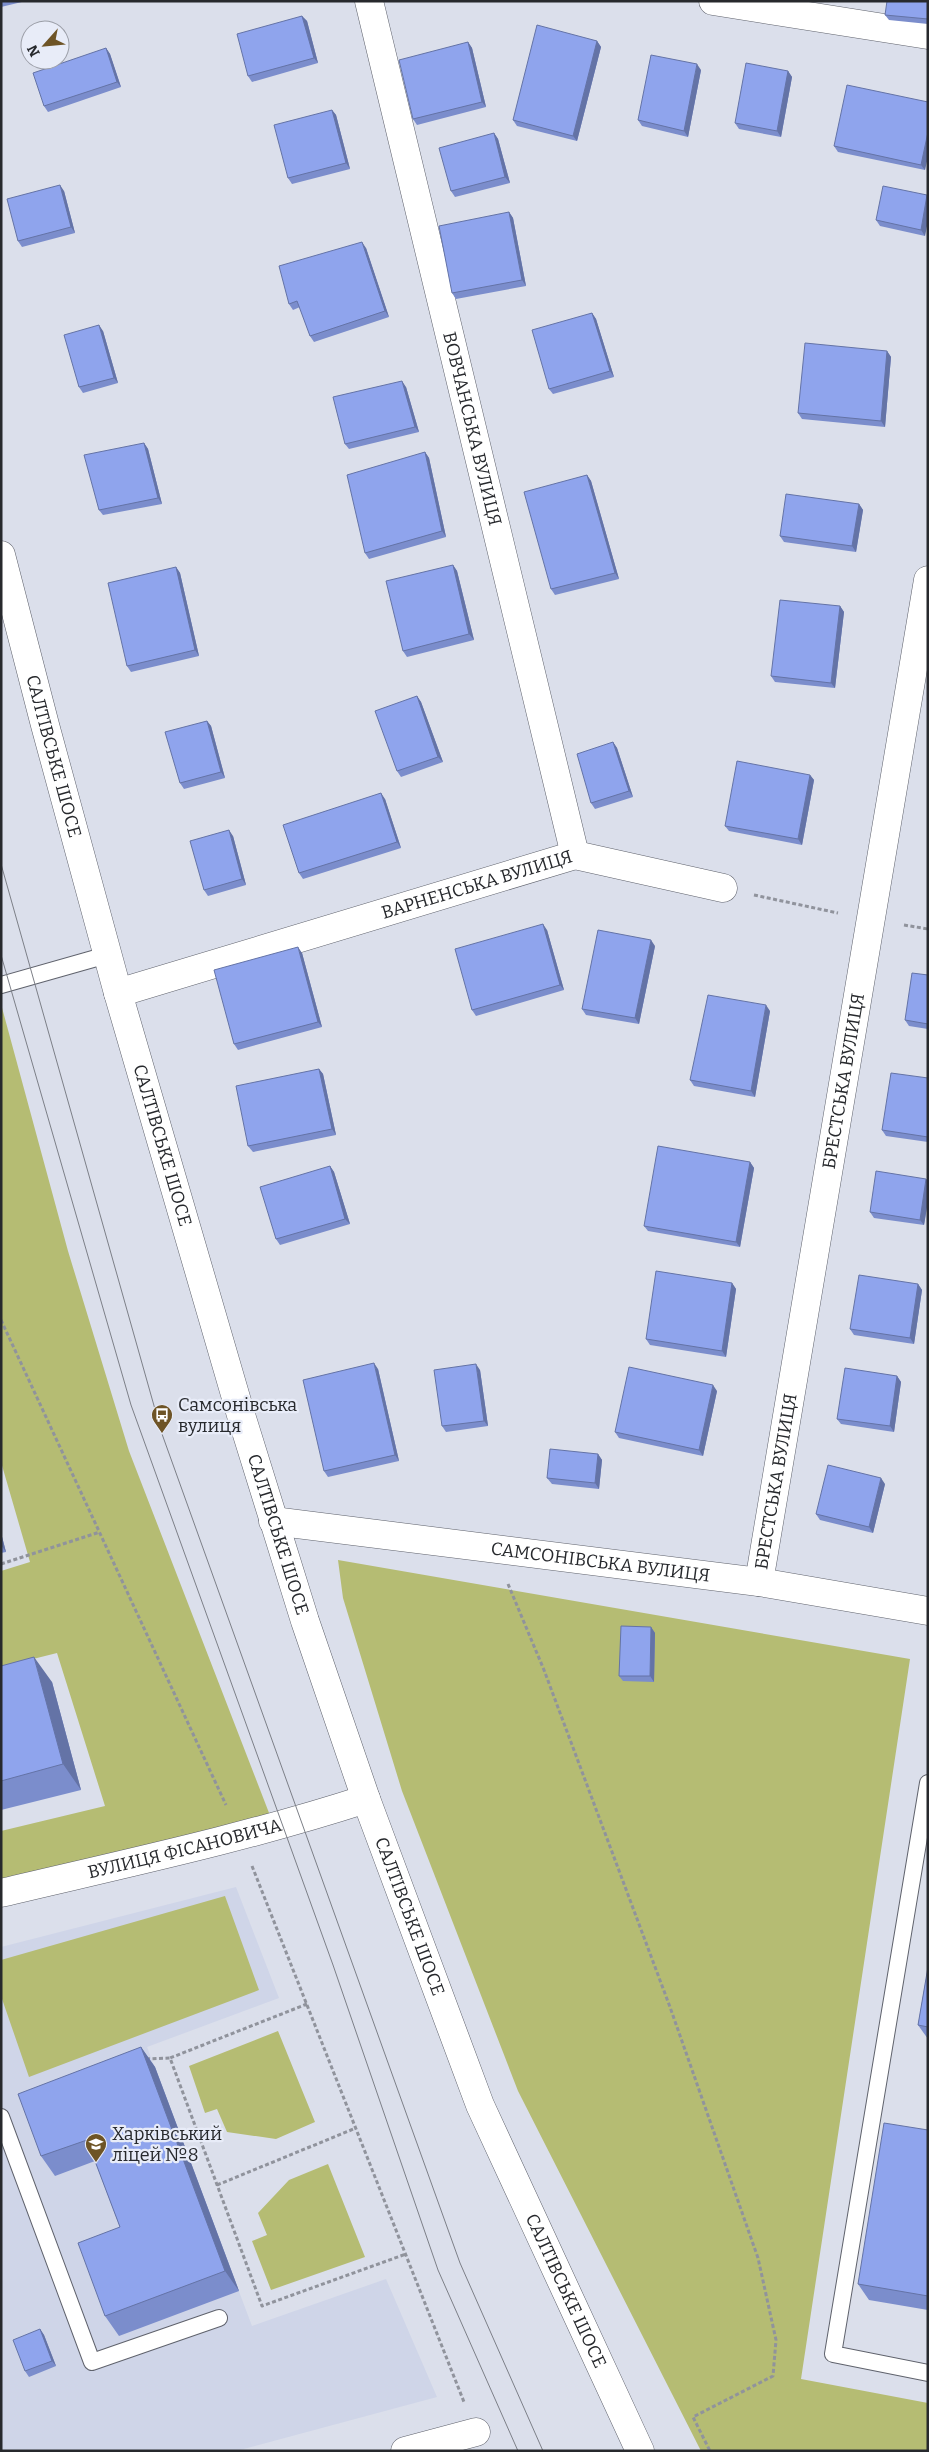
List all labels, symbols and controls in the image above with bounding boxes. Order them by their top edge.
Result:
north arrow [20,20,70,70]
text: N [24,42,44,59]
street label: ВОВЧАНСЬКА ВУЛИЦЯ [438,329,506,528]
street label: САЛТІВСЬКЕ ШОСЕ [21,672,86,840]
street label: ВАРНЕНСЬКА ВУЛИЦЯ [379,845,575,924]
street label: БРЕСТСЬКА ВУЛИЦЯ [818,991,869,1171]
street label: САЛТІВСЬКЕ ШОСЕ [128,1062,196,1229]
street label: БРЕСТСЬКА ВУЛИЦЯ [750,1392,802,1571]
place label: Самсонівська вулиця [178,1394,297,1437]
bus stop icon: Самсонівська вулиця [150,1403,174,1434]
street label: САЛТІВСЬКЕ ШОСЕ [243,1451,313,1618]
street label: САМСОНІВСЬКА ВУЛИЦЯ [490,1537,711,1587]
street label: ВУЛИЦЯ ФІСАНОВИЧА [86,1814,284,1883]
street label: САЛТІВСЬКЕ ШОСЕ [370,1834,449,1999]
place label: Харківський ліцей №8 [112,2123,222,2166]
school or university icon: Харківський ліцей №8 [84,2132,108,2163]
street label: САЛТІВСЬКЕ ШОСЕ [521,2210,611,2371]

